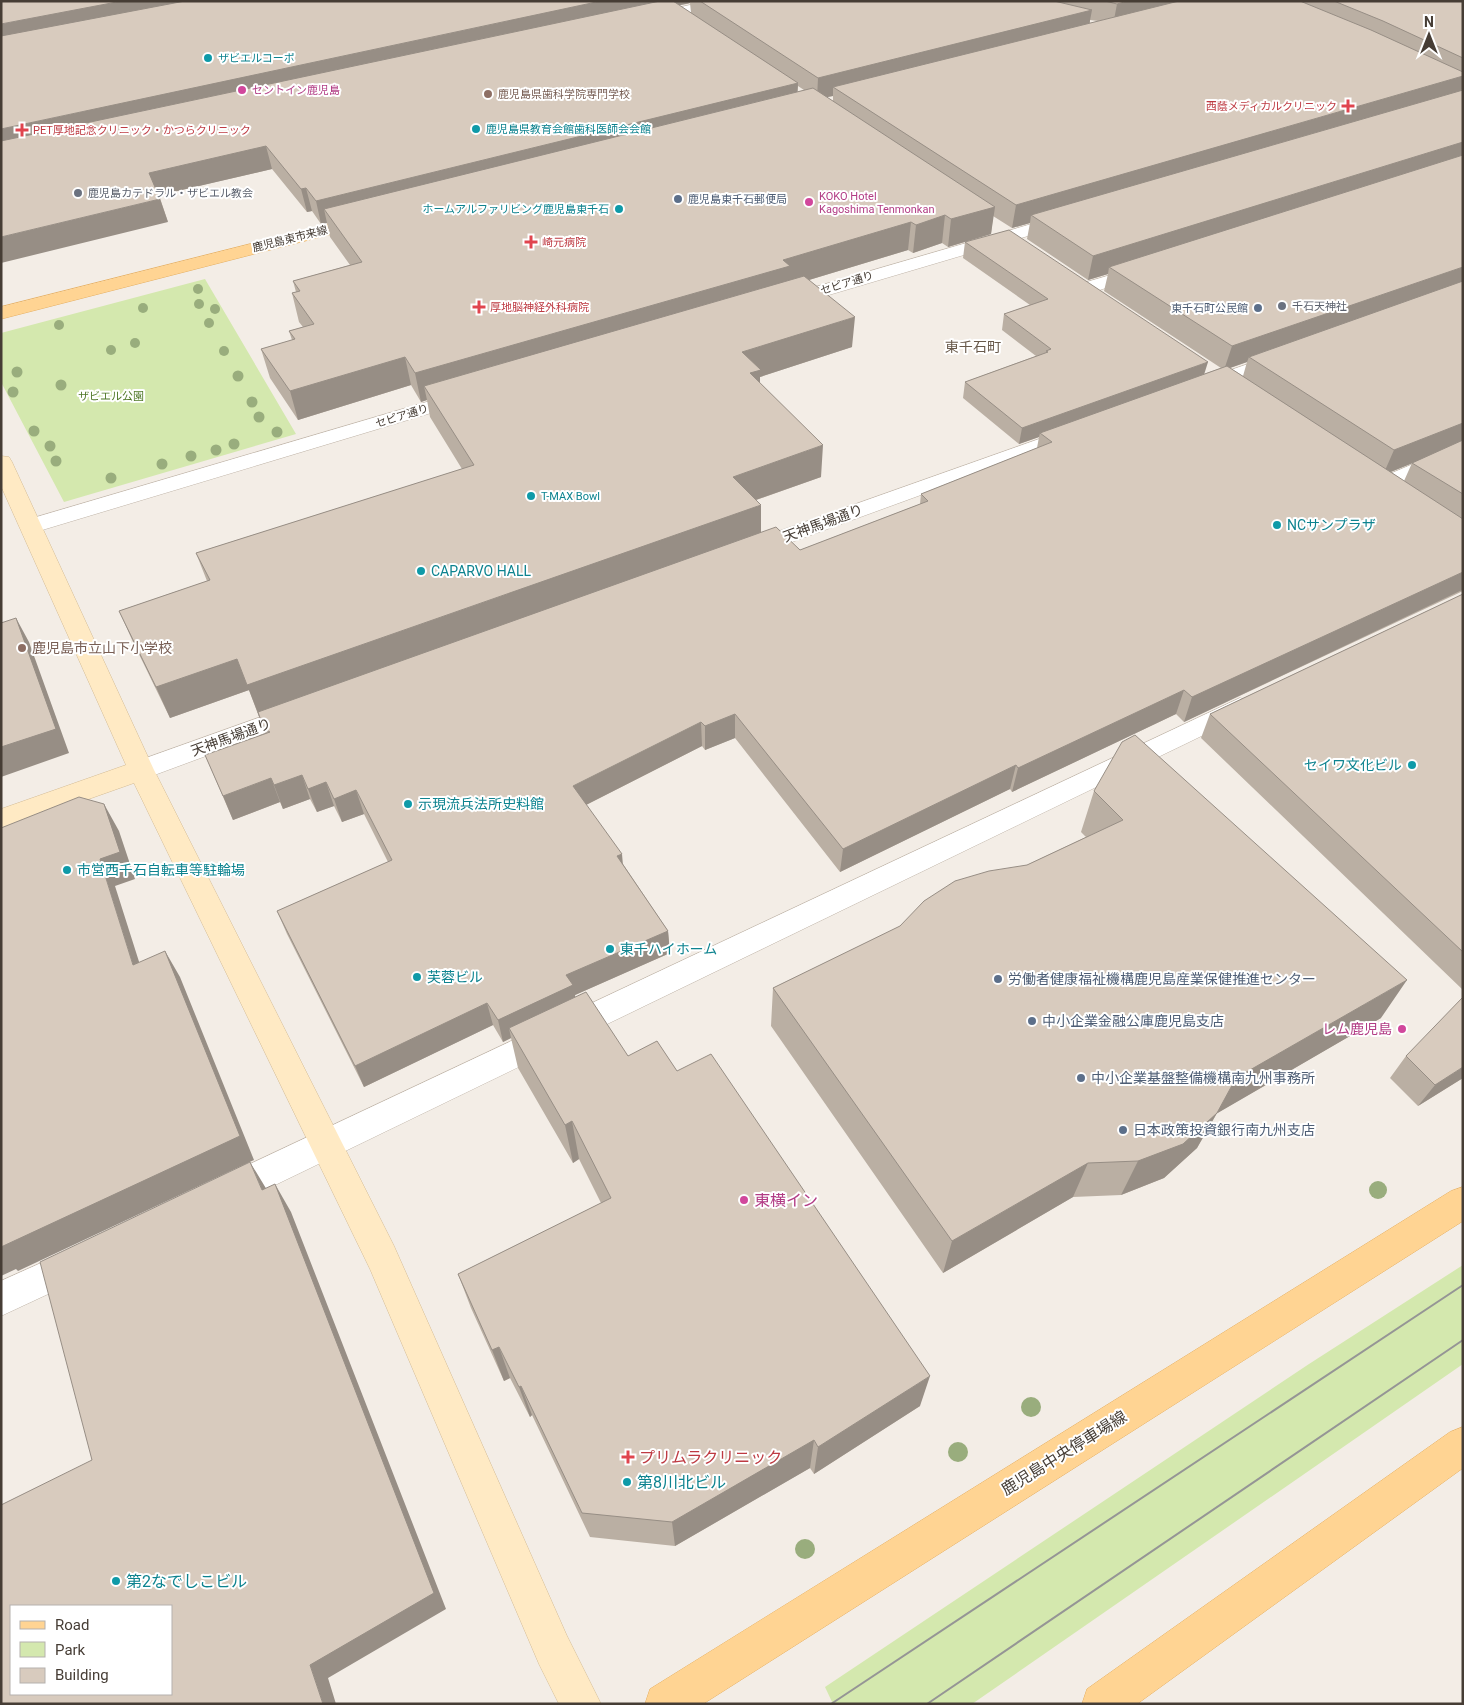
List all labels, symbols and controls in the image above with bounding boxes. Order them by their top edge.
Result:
north arrow [1404,10,1454,60]
text: N [1424,14,1434,30]
marker: ザビエルコーポ [202,52,214,64]
place label: ザビエルコーポ [218,52,295,65]
marker: セントイン鹿児島 [236,84,248,96]
place label: セントイン鹿児島 [252,84,340,97]
marker: 鹿児島県歯科学院専門学校 [482,88,494,100]
place label: 鹿児島県歯科学院専門学校 [498,88,630,101]
marker: 西蔭メディカルクリニック [1341,99,1355,113]
place label: 西蔭メディカルクリニック [1206,100,1337,113]
marker: PET厚地記念クリニック・かつらクリニック [15,123,29,137]
marker: 鹿児島県教育会館歯科医師会会館 [470,123,482,135]
place label: 鹿児島県教育会館歯科医師会会館 [486,123,651,136]
place label: PET厚地記念クリニック・かつらクリニック [33,124,251,137]
marker: 鹿児島カテドラル・ザビエル教会 [72,187,84,199]
place label: 鹿児島カテドラル・ザビエル教会 [88,187,253,200]
place label: KOKO Hotel Kagoshima Tenmonkan [819,190,934,216]
marker: 鹿児島東千石郵便局 [672,193,684,205]
place label: 鹿児島東千石郵便局 [688,193,787,206]
marker: KOKO Hotel Kagoshima Tenmonkan [803,196,815,208]
place label: ホームアルファリビング鹿児島東千石 [422,203,609,216]
marker: ホームアルファリビング鹿児島東千石 [613,203,625,215]
street label: 鹿児島東市来線 [251,223,329,255]
marker: 崎元病院 [524,235,538,249]
place label: 崎元病院 [542,236,586,249]
street label: セピア通り [819,269,875,297]
marker: 厚地脳神経外科病院 [472,300,486,314]
marker: 千石天神社 [1276,300,1288,312]
place label: 千石天神社 [1292,300,1347,313]
place label: 厚地脳神経外科病院 [490,301,589,314]
place label: 東千石町公民館 [1171,302,1248,315]
marker: 東千石町公民館 [1252,302,1264,314]
district label: 東千石町 [945,339,1001,355]
park label: ザビエル公園 [78,390,144,403]
street label: セピア通り [374,402,430,430]
marker: T-MAX Bowl [525,490,537,502]
place label: T-MAX Bowl [541,490,600,503]
street label: 天神馬場通り [781,501,865,545]
place label: NCサンプラザ [1287,517,1376,533]
marker: NCサンプラザ [1271,519,1283,531]
place label: CAPARVO HALL [431,563,531,579]
marker: CAPARVO HALL [415,565,427,577]
place label: 鹿児島市立山下小学校 [32,640,172,656]
marker: 鹿児島市立山下小学校 [16,642,28,654]
street label: 天神馬場通り [189,715,273,759]
place label: セイワ文化ビル [1304,757,1402,773]
marker: セイワ文化ビル [1406,759,1418,771]
place label: 示現流兵法所史料館 [418,796,544,812]
marker: 示現流兵法所史料館 [402,798,414,810]
place label: 市営西千石自転車等駐輪場 [77,862,245,878]
marker: 市営西千石自転車等駐輪場 [61,864,73,876]
place label: 東千ハイホーム [620,941,717,957]
marker: 東千ハイホーム [604,943,616,955]
place label: 芙蓉ビル [427,969,483,985]
marker: 芙蓉ビル [411,971,423,983]
place label: 労働者健康福祉機構鹿児島産業保健推進センター [1008,971,1316,987]
marker: 労働者健康福祉機構鹿児島産業保健推進センター [992,973,1004,985]
place label: 中小企業金融公庫鹿児島支店 [1042,1013,1224,1029]
marker: 中小企業金融公庫鹿児島支店 [1026,1015,1038,1027]
place label: レム鹿児島 [1322,1021,1392,1037]
marker: レム鹿児島 [1396,1023,1408,1035]
place label: 中小企業基盤整備機構南九州事務所 [1091,1070,1315,1086]
marker: 中小企業基盤整備機構南九州事務所 [1075,1072,1087,1084]
place label: 日本政策投資銀行南九州支店 [1133,1122,1315,1138]
marker: 日本政策投資銀行南九州支店 [1117,1124,1129,1136]
place label: 東横イン [754,1191,818,1210]
marker: 東横イン [738,1194,750,1206]
street label: 鹿児島中央停車場線 [998,1407,1130,1499]
place label: プリムラクリニック [639,1448,782,1467]
marker: プリムラクリニック [621,1450,635,1464]
place label: 第8川北ビル [637,1473,726,1492]
marker: 第8川北ビル [621,1476,633,1488]
place label: 第2なでしこビル [126,1572,247,1591]
marker: 第2なでしこビル [110,1575,122,1587]
legend [10,1605,172,1695]
text: Road [55,1616,89,1634]
text: Park [55,1641,86,1659]
text: Building [55,1666,109,1684]

